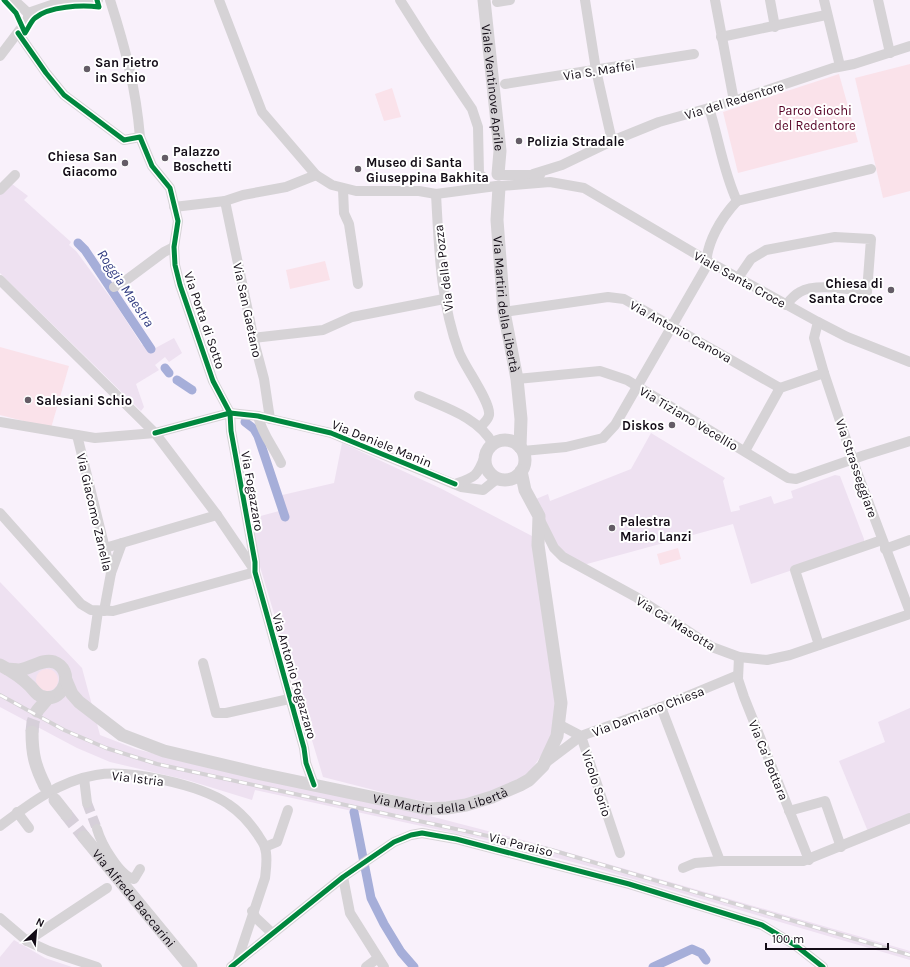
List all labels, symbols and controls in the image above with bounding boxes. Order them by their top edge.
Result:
street label: Viale Ventinove Aprile [479,23,507,152]
place label: San Pietro in Schio [95,55,159,85]
street label: Via S. Maffei [562,57,636,84]
marker: San Pietro in Schio [82,64,92,74]
street label: Via del Redentore [683,78,786,123]
park label: Parco Giochi del Redentore [774,103,856,133]
place label: Polizia Stradale [527,134,624,149]
marker: Polizia Stradale [514,136,524,146]
place label: Palazzo Boschetti [173,144,232,174]
place label: Chiesa San Giacomo [48,149,117,179]
marker: Palazzo Boschetti [160,153,170,163]
place label: Museo di Santa Giuseppina Bakhita [366,155,489,185]
marker: Chiesa San Giacomo [120,158,130,168]
marker: Museo di Santa Giuseppina Bakhita [353,164,363,174]
street label: Via della Pozza [431,224,456,312]
street label: Via Martiri della Libertà [490,235,523,374]
water label: Roggia Maestra [93,246,158,330]
street label: Viale Santa Croce [691,248,789,311]
street label: Via San Gaetano [230,261,265,359]
street label: Via Porta di Sotto [181,269,228,371]
place label: Chiesa di Santa Croce [809,276,883,306]
marker: Chiesa di Santa Croce [886,285,896,295]
street label: Via Antonio Canova [627,297,734,366]
street label: Via Tiziano Vecellio [637,383,741,454]
place label: Salesiani Schio [36,393,132,408]
marker: Salesiani Schio [23,395,33,405]
street label: Via Daniele Manin [330,417,434,470]
street label: Via Strasseggiare [833,417,881,520]
place label: Diskos [622,418,664,433]
marker: Diskos [667,420,677,430]
street label: Via Fogazzaro [238,450,267,532]
street label: Via Giacomo Zanella [74,452,115,573]
place label: Palestra Mario Lanzi [620,514,692,544]
marker: Palestra Mario Lanzi [607,523,617,533]
street label: Via Ca' Masotta [633,593,718,654]
street label: Via Antonio Fogazzaro [269,612,320,741]
street label: Via Damiano Chiesa [590,683,706,740]
street label: Via Ca' Bottara [746,718,791,803]
street label: Vicolo Sorio [579,748,614,819]
street label: Via Istria [111,768,165,789]
street label: Via Martiri della Libertà [371,784,510,817]
street label: Via Paraiso [487,829,554,860]
street label: Via Alfredo Baccarini [89,846,179,950]
north arrow [16,911,56,951]
text: N [34,915,47,930]
scale bar [766,925,888,951]
text: 100 m [772,932,804,946]

